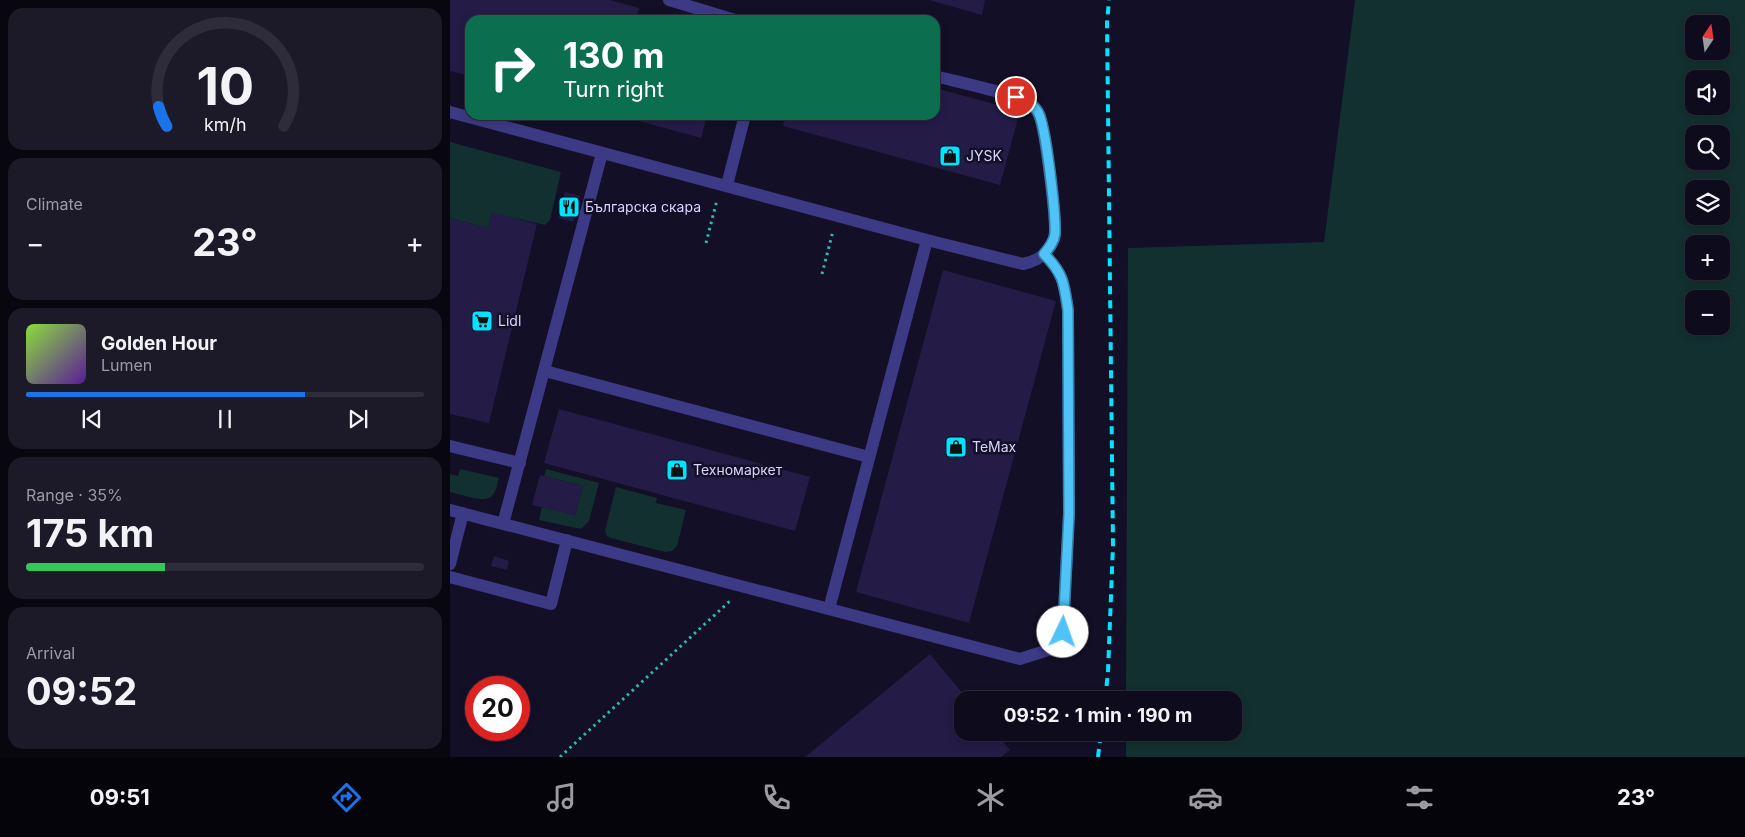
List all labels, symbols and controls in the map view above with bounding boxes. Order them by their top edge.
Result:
north arrow [1685,15,1730,60]
map controls [1685,15,1730,335]
text: 130 m [563,34,665,76]
icon: right [480,35,545,100]
text: 10 [196,55,254,118]
button: sound [1685,70,1730,115]
text: Turn right [563,76,664,102]
pin [995,76,1037,118]
icon: arrive [1002,83,1030,111]
text: km/h [204,114,246,135]
button: search [1685,125,1730,170]
shop icon: JYSK [938,144,962,168]
place label: JYSK [966,147,1002,164]
button: layers [1685,180,1730,225]
text: Climate [26,194,83,214]
restaurant icon: Българска скара [557,195,581,219]
place label: Българска скара [585,198,701,215]
text: 23° [192,219,258,265]
text: − [26,226,45,260]
text: + [405,226,424,260]
button: + [1685,235,1730,280]
button: − [1685,290,1730,335]
supermarket icon: Lidl [470,309,494,333]
place label: Lidl [498,312,521,329]
text: Golden Hour [101,332,217,355]
text: Lumen [101,355,152,375]
icon: previous [78,405,106,433]
icon: pause [211,405,239,433]
icon: next [344,405,372,433]
shop icon: ТеМах [944,435,968,459]
place label: ТеМах [972,438,1017,455]
shop icon: Техномаркет [665,458,689,482]
place label: Техномаркет [693,461,783,478]
text: Range · 35% [26,485,123,505]
text: 175 km [26,510,154,556]
position arrow [1036,605,1088,657]
text: Arrival [26,643,75,663]
text: 09:52 [26,668,137,714]
speed limit sign: 20 [465,676,530,741]
text: 09:52 · 1 min · 190 m [1004,704,1192,727]
icon: directions [329,780,364,815]
icon: music [544,780,579,815]
icon: phone [759,780,794,815]
icon: climate [973,780,1008,815]
icon: car [1188,780,1223,815]
icon: filters [1402,780,1437,815]
text: 09:51 [90,784,150,810]
text: 23° [1617,784,1655,810]

